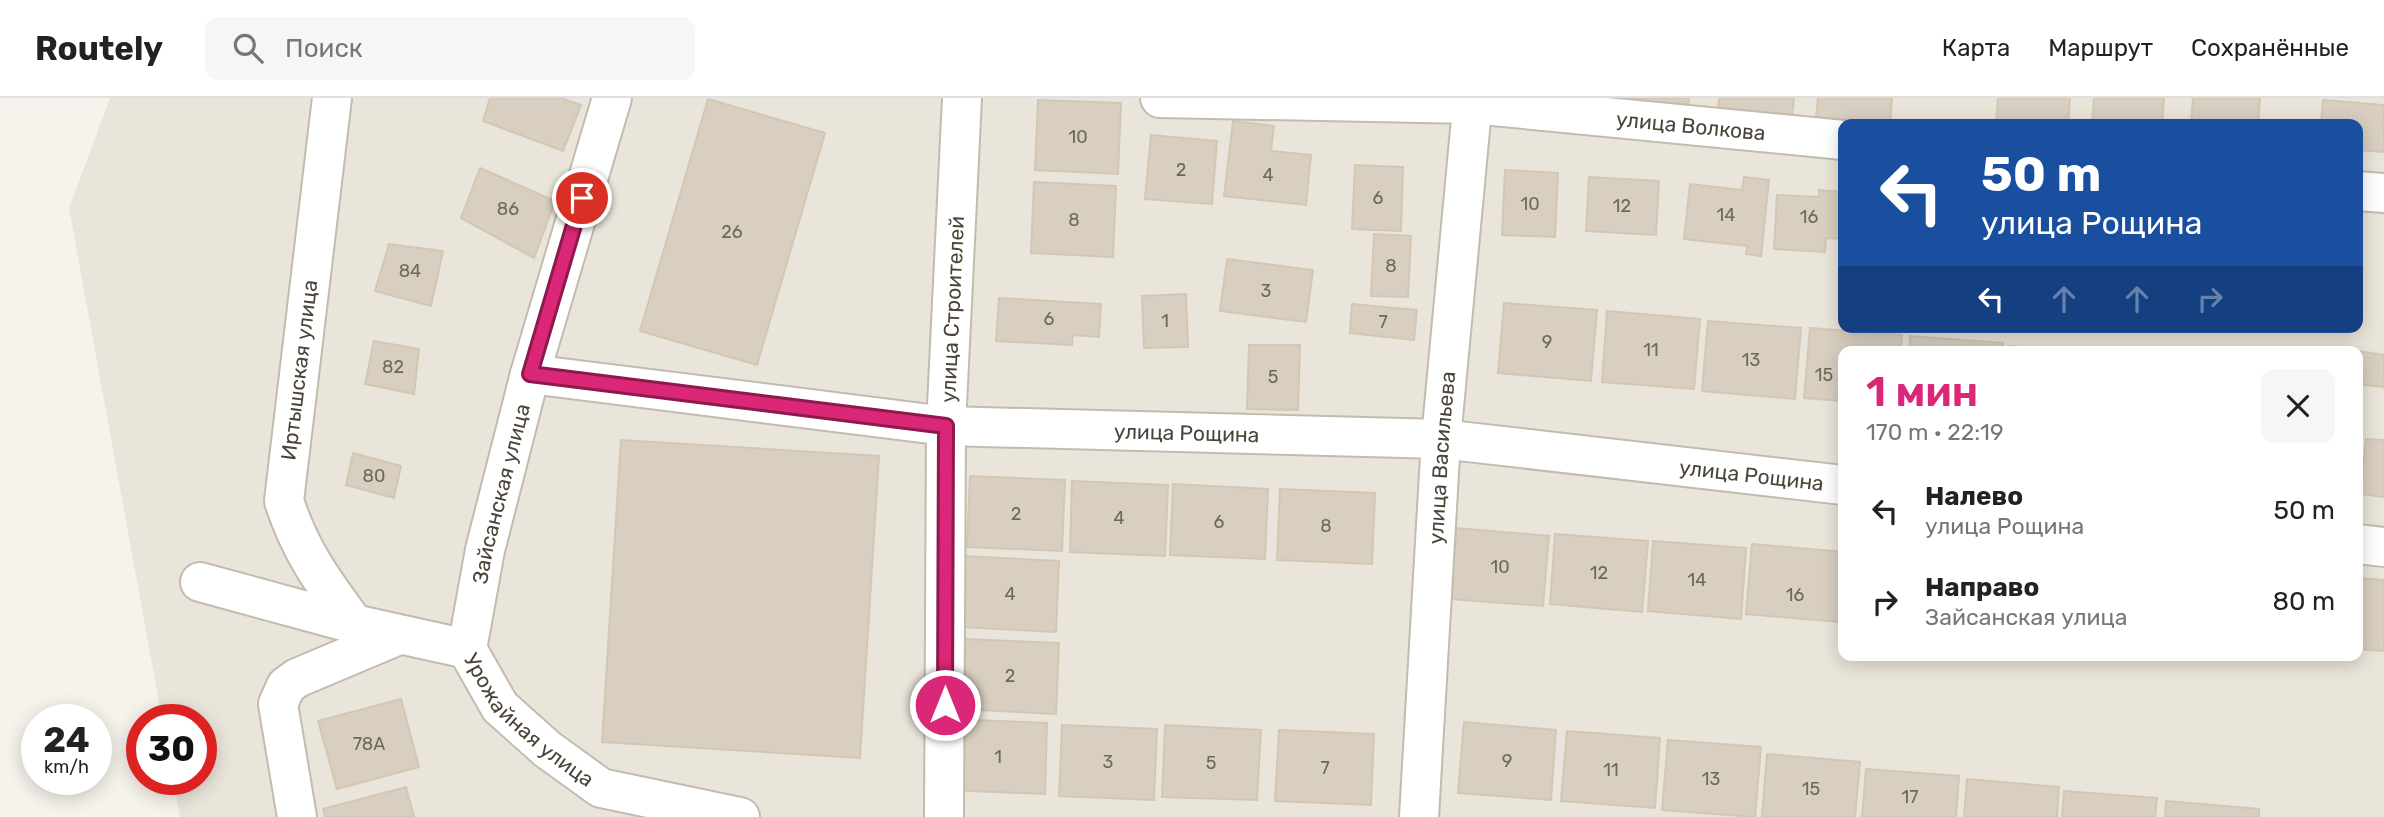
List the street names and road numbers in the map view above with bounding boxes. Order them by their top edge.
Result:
street label: улица Волкова [1615,106,1767,145]
street label: улица Строителей [935,215,969,403]
street label: Иртышская улица [276,278,322,462]
street label: улица Васильева [1422,370,1460,545]
street label: Зайсанская улица [467,401,534,586]
street label: улица Рощина [1114,418,1260,447]
street label: улица Рощина [1678,454,1825,495]
street label: Урожайная улица [459,648,599,791]

